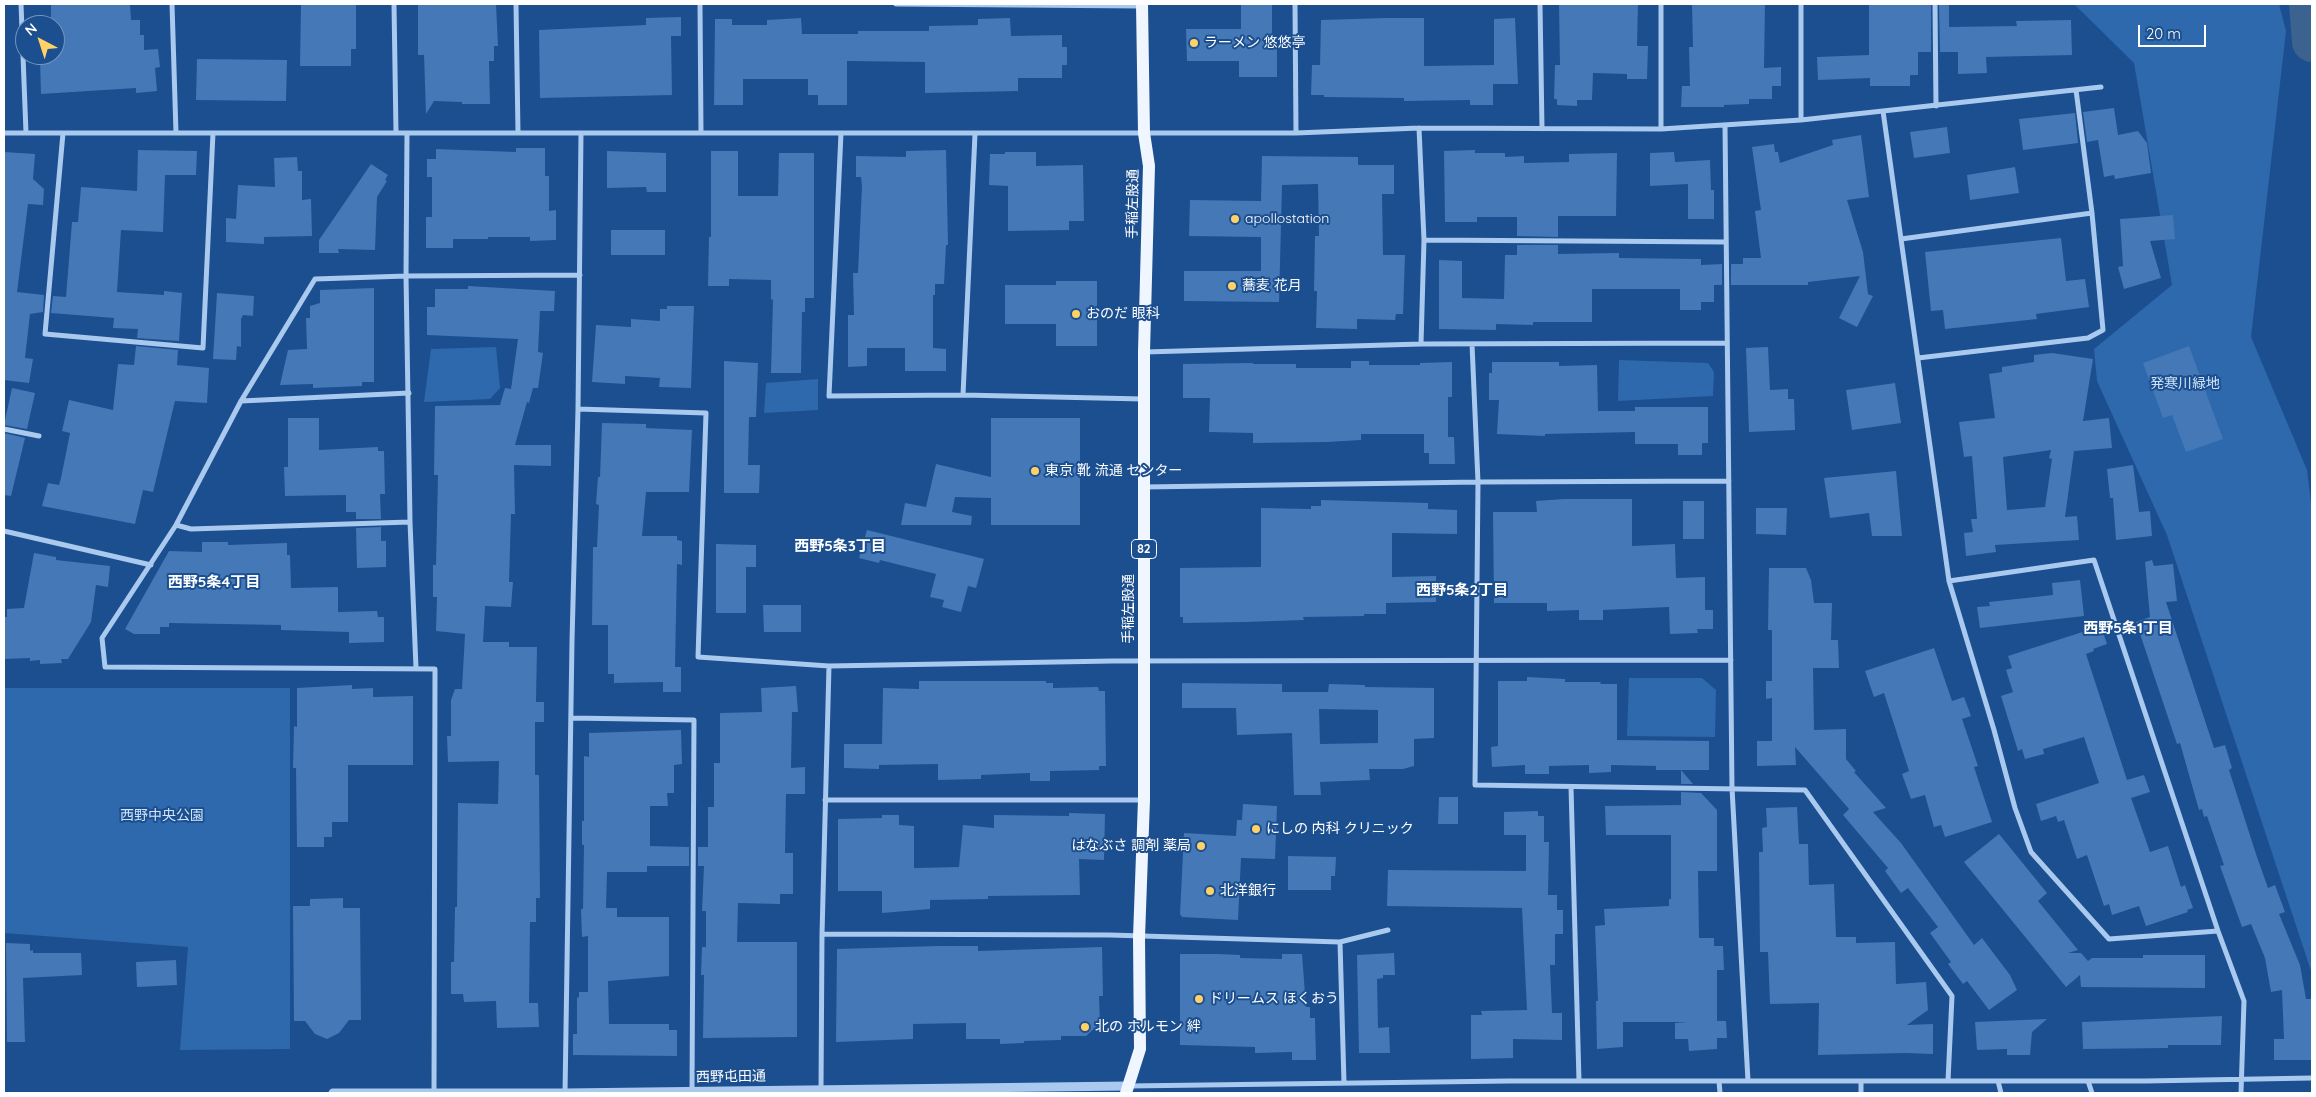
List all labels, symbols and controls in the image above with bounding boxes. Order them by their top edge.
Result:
north arrow [15,15,65,65]
scale bar [2141,15,2208,47]
text: N [21,19,41,39]
text: 20 m [2146,24,2181,43]
place label: ラーメン 悠悠亭 [1204,35,1306,51]
marker: ラーメン 悠悠亭 [1188,37,1200,49]
street label: 手稲左股通 [1124,169,1142,239]
place label: apollostation [1245,211,1329,227]
marker: apollostation [1229,213,1241,225]
place label: 蕎麦 花月 [1242,278,1302,294]
marker: 蕎麦 花月 [1226,280,1238,292]
place label: おのだ 眼科 [1086,306,1160,322]
marker: おのだ 眼科 [1070,308,1082,320]
park label: 発寒川緑地 [2150,376,2220,392]
place label: 東京 靴 流通 センター [1045,463,1182,479]
marker: 東京 靴 流通 センター [1029,465,1041,477]
district label: 西野5条3丁目 [794,537,886,555]
road number: 82 [1132,540,1156,558]
district label: 西野5条4丁目 [168,573,260,591]
street label: 手稲左股通 [1121,574,1137,644]
district label: 西野5条2丁目 [1416,581,1508,599]
district label: 西野5条1丁目 [2083,619,2173,637]
park label: 西野中央公園 [120,808,204,824]
place label: にしの 内科 クリニック [1266,821,1414,837]
marker: にしの 内科 クリニック [1250,823,1262,835]
place label: はなぶさ 調剤 薬局 [1071,838,1191,854]
marker: はなぶさ 調剤 薬局 [1195,840,1207,852]
place label: 北洋銀行 [1220,883,1276,899]
marker: 北洋銀行 [1204,885,1216,897]
place label: ドリームス ほくおう [1209,991,1339,1007]
marker: ドリームス ほくおう [1193,993,1205,1005]
place label: 北の ホルモン 絆 [1095,1019,1201,1035]
marker: 北の ホルモン 絆 [1079,1021,1091,1033]
street label: 西野屯田通 [696,1068,766,1086]

